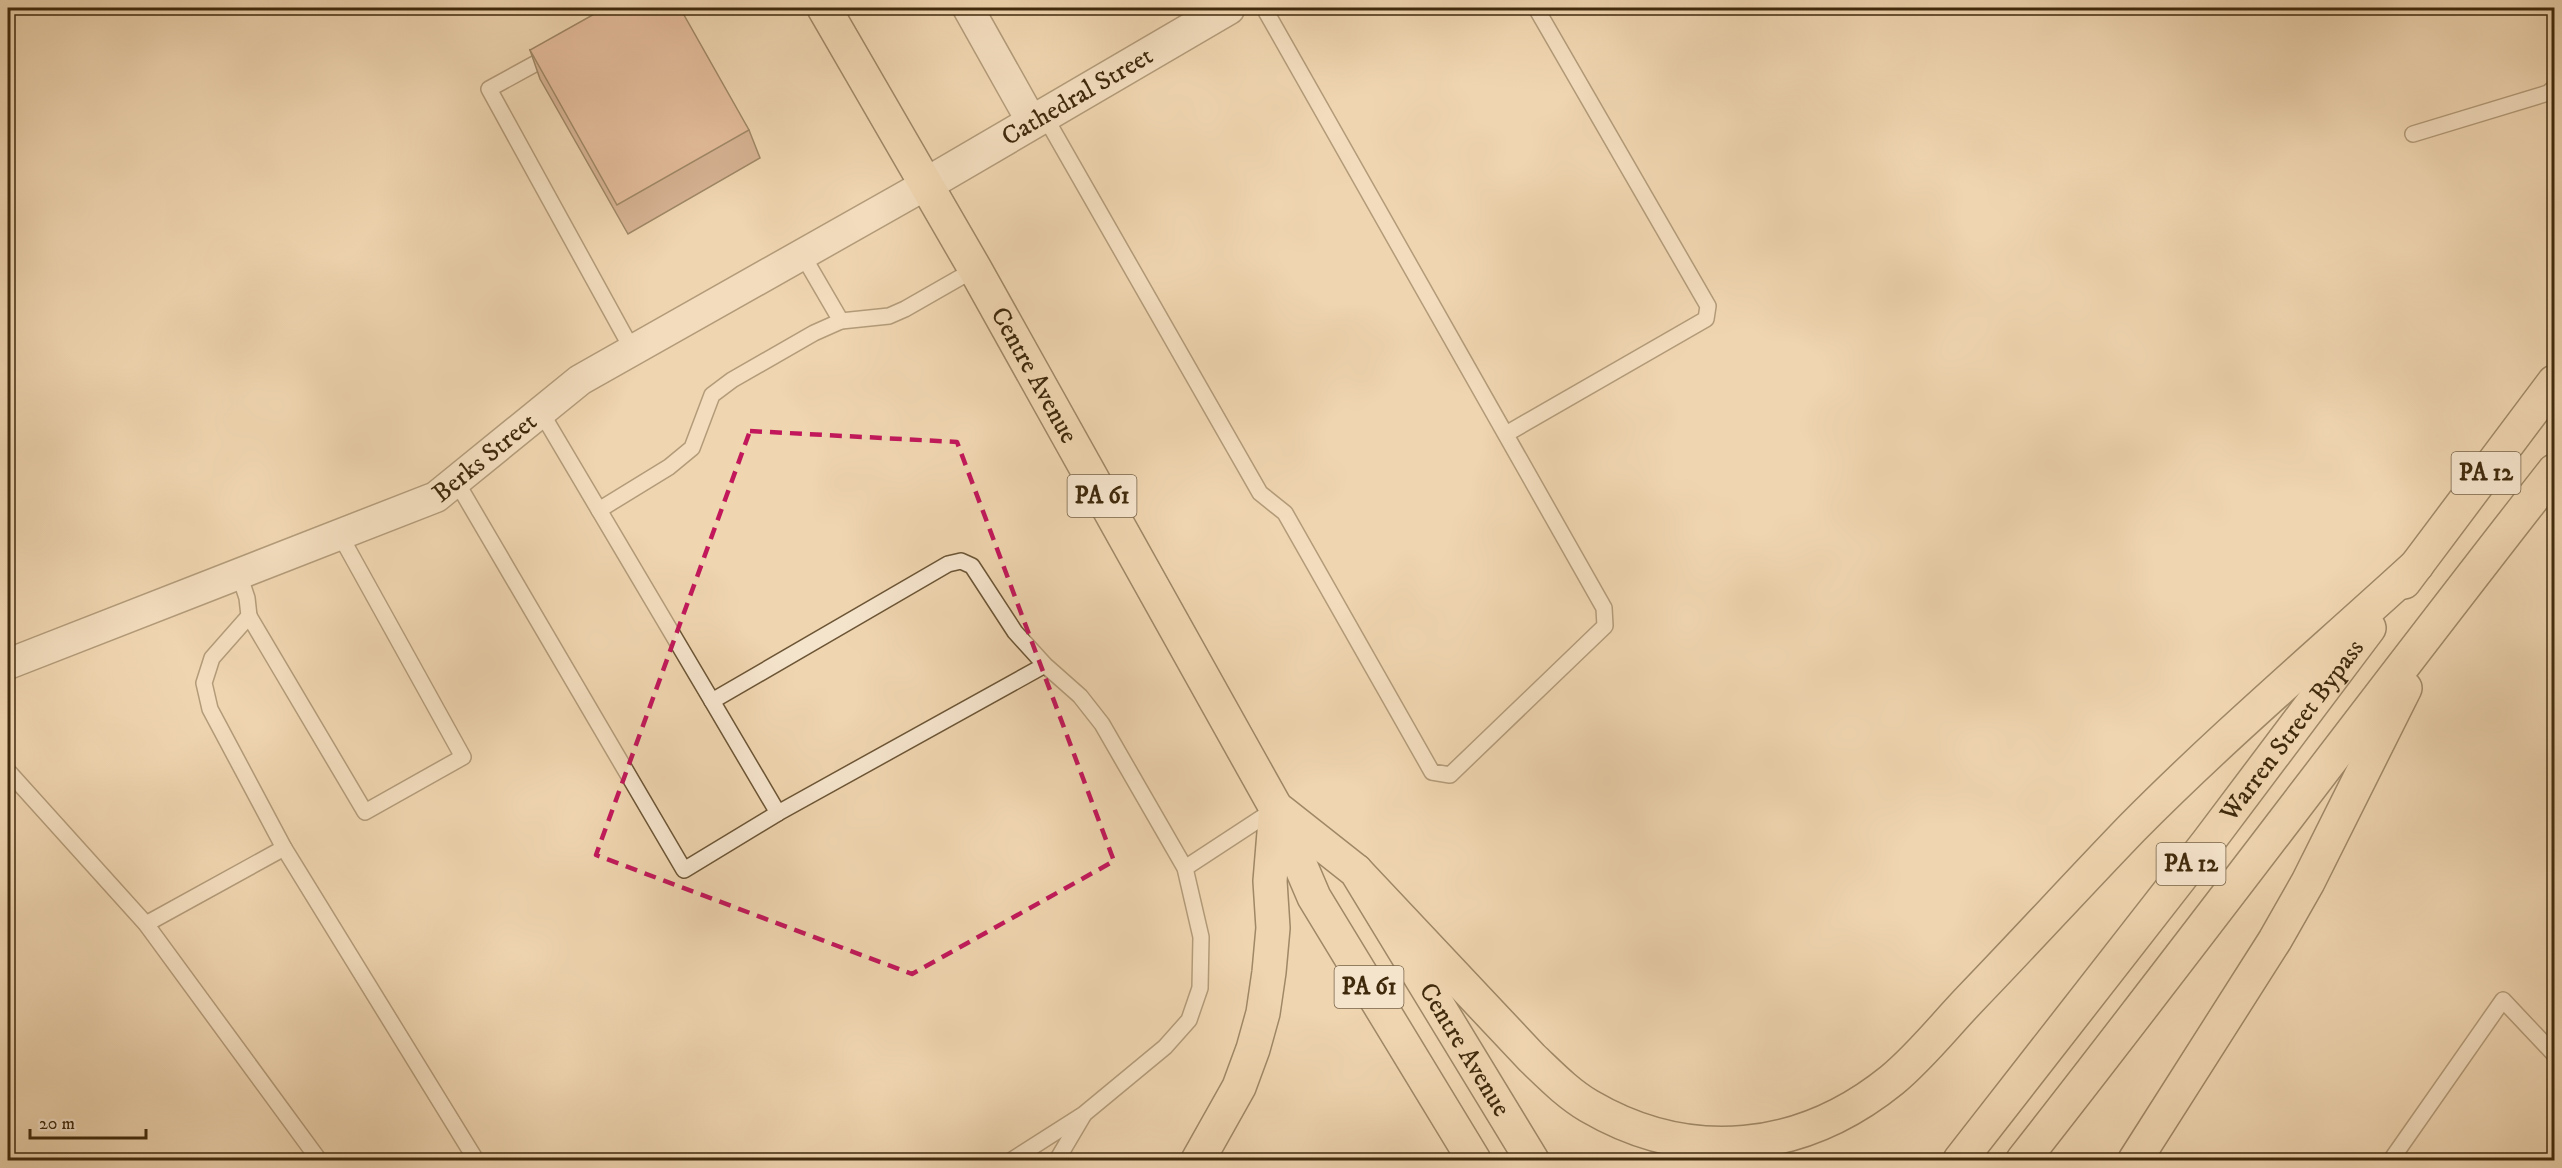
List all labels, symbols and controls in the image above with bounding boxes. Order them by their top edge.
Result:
street label: Cathedral Street [996,39,1159,153]
street label: Centre Avenue [983,301,1085,449]
street label: Berks Street [425,405,544,510]
road number: PA 12 [2452,452,2520,494]
road number: PA 61 [1068,475,1136,517]
street label: Warren Street Bypass [2212,633,2371,829]
road number: PA 12 [2156,843,2226,885]
road number: PA 61 [1334,966,1404,1008]
street label: Centre Avenue [1411,977,1518,1123]
scale bar [30,1102,146,1140]
text: 20 m [39,1113,75,1135]

